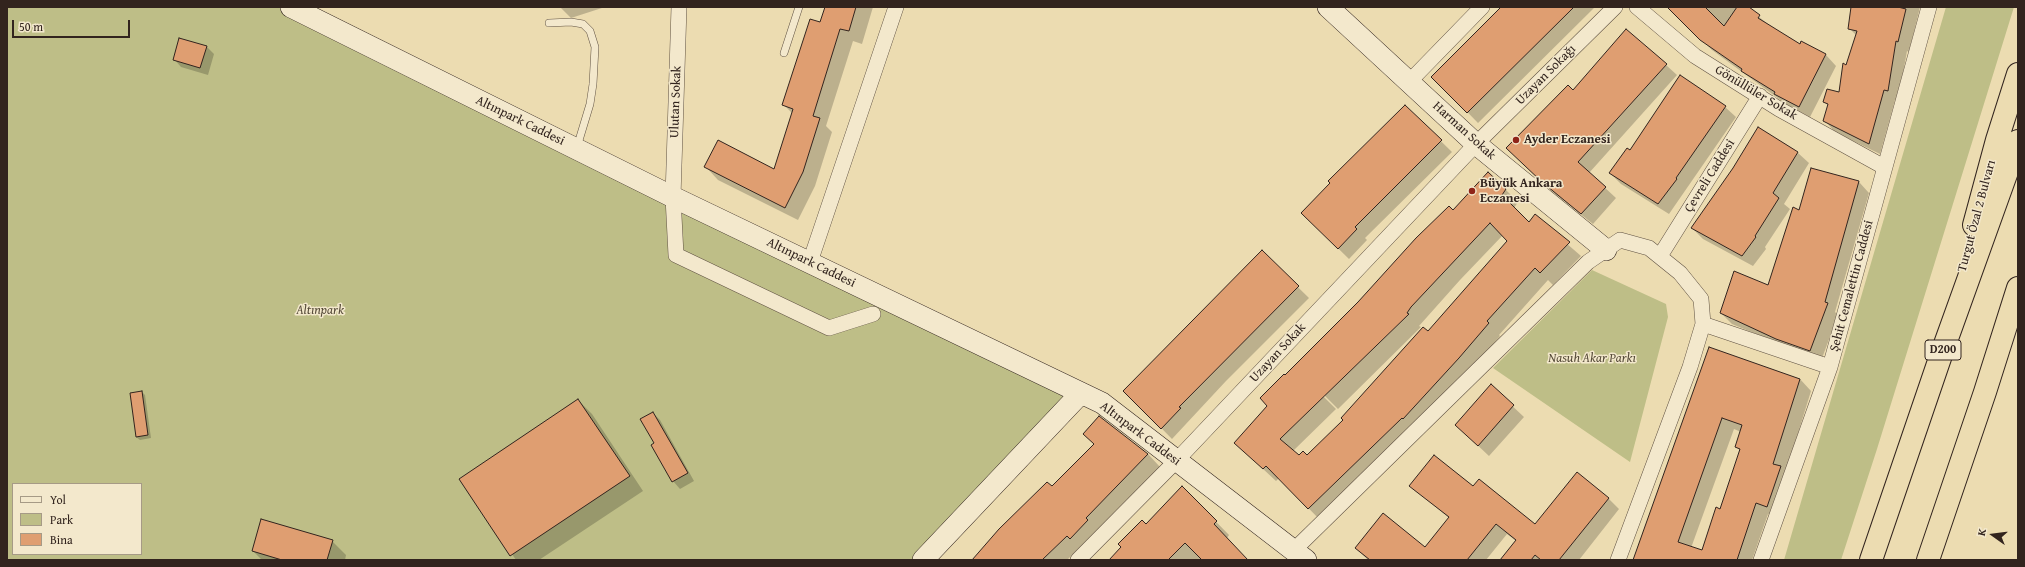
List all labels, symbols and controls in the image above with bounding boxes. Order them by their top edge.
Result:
scale bar [14,12,132,38]
text: 50 m [19,18,43,35]
street label: Uzayan Sokağı [1513,42,1579,108]
street label: Gönüllüler Sokak [1712,62,1800,124]
street label: Ulutan Sokak [667,66,685,138]
street label: Altınpark Caddesi [473,93,567,149]
street label: Harman Sokak [1429,99,1499,163]
place label: Ayder Eczanesi [1524,132,1611,148]
marker: Ayder Eczanesi [1511,135,1521,145]
street label: Çevreli Caddesi [1681,137,1739,215]
street label: Turgut Özal 2 Bulvarı [1955,158,1999,274]
place label: Büyük Ankara Eczanesi [1480,176,1562,207]
marker: Büyük Ankara Eczanesi [1467,186,1477,196]
street label: Şehit Cemalettin Caddesi [1827,219,1877,353]
street label: Altınpark Caddesi [764,235,858,291]
park label: Altınpark [296,303,344,319]
street label: Uzayan Sokak [1247,320,1309,386]
road number: D200 [1925,340,1961,360]
park label: Nasuh Akar Parkı [1548,351,1636,367]
street label: Altınpark Caddesi [1097,399,1183,469]
legend [12,483,142,555]
text: Yol [50,491,66,508]
text: Park [50,511,73,528]
north arrow [1973,515,2013,555]
text: K [1973,527,1990,537]
text: Bina [50,531,73,548]

